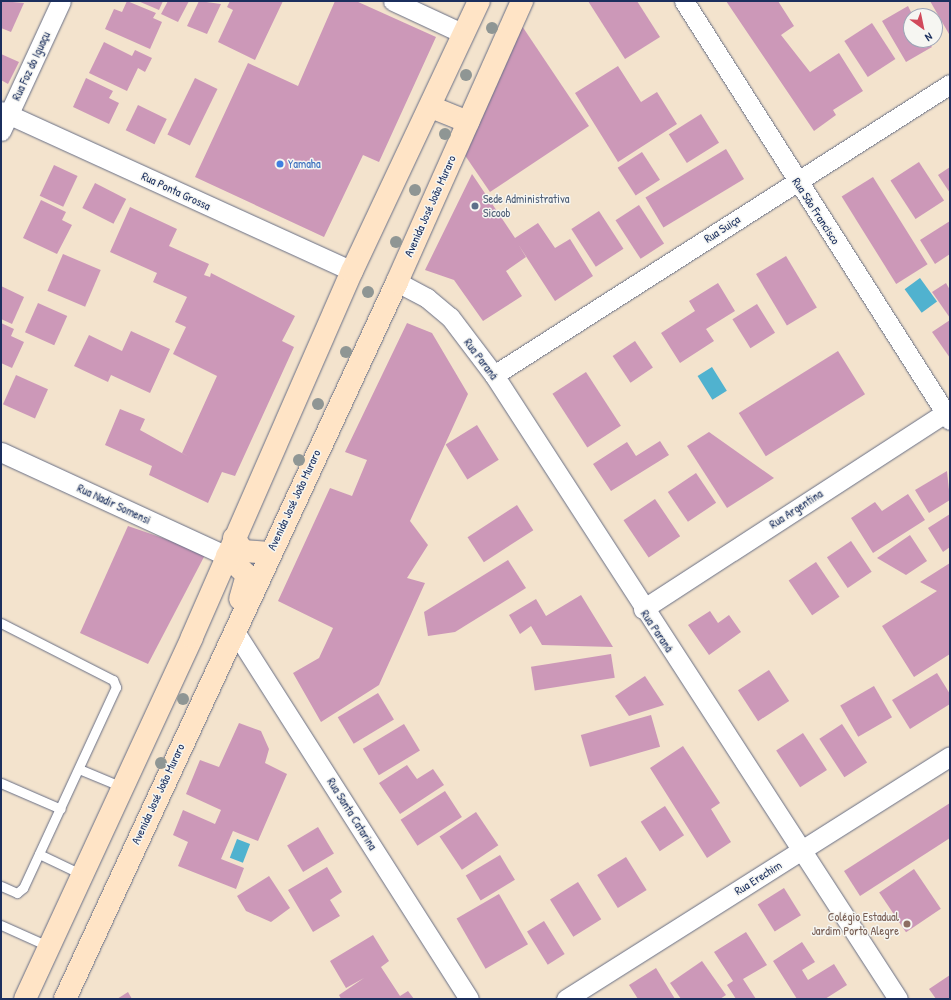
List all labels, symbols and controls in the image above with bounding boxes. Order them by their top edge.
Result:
north arrow [903,8,943,48]
street label: Rua Foz do Iguaçu [9,29,53,103]
text: N [923,30,935,45]
street label: Avenida José João Muraro [401,153,459,259]
place label: Yamaha [288,157,321,171]
marker: Yamaha [275,159,285,169]
street label: Rua Ponta Grossa [139,169,213,213]
street label: Rua São Francisco [789,175,843,247]
place label: Sede Administrativa Sicoob [483,192,569,220]
marker: Sede Administrativa Sicoob [470,201,480,211]
street label: Rua Suiça [701,212,743,246]
street label: Rua Paraná [461,336,501,382]
street label: Avenida José João Muraro [264,447,324,553]
street label: Rua Nadir Somensi [75,481,153,527]
street label: Rua Argentina [767,486,825,532]
street label: Rua Paraná [638,607,676,655]
street label: Avenida José João Muraro [128,741,188,847]
street label: Rua Santa Catarina [324,775,380,853]
street label: Rua Erechim [732,858,784,898]
place label: Colégio Estadual Jardim Porto Alegre [811,910,899,938]
marker: Colégio Estadual Jardim Porto Alegre [902,919,912,929]

